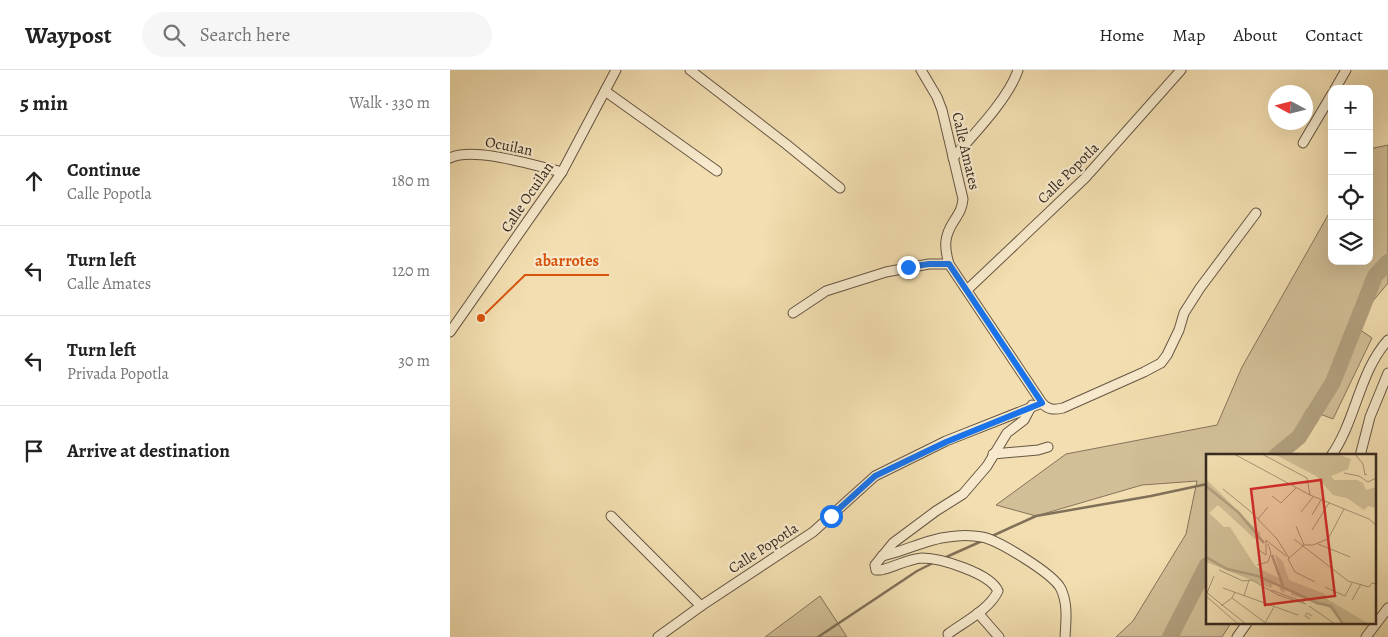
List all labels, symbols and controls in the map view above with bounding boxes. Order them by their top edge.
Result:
search box [142,12,492,57]
text: Waypost [25,19,112,51]
icon: search [160,21,188,49]
text: Search here [200,22,290,48]
text: Home [1099,23,1144,47]
text: Map [1172,23,1205,47]
text: About [1233,23,1277,47]
text: Contact [1305,23,1363,47]
north arrow [1268,85,1313,130]
map controls [1328,85,1373,265]
button: + [1328,85,1373,130]
text: 5 min [20,89,68,117]
text: Walk · 330 m [349,92,430,114]
street label: Calle Amates [947,110,985,192]
button: − [1328,130,1373,175]
street label: Ocuilan [484,132,534,160]
street label: Calle Popotla [1033,138,1103,208]
text: Continue [67,157,141,183]
street label: Calle Ocuilan [496,158,558,236]
icon: ahead [20,167,48,195]
text: 180 m [392,170,430,192]
button: locate [1328,175,1373,220]
text: Calle Popotla [67,183,152,205]
button: layers [1328,220,1373,265]
callout: abarrotes [525,244,609,275]
text: Turn left [67,247,136,273]
text: abarrotes [535,250,599,272]
route end [897,256,920,279]
icon: left [20,257,48,285]
text: 120 m [392,260,430,282]
text: Calle Amates [67,273,151,295]
text: Turn left [67,337,136,363]
icon: left [20,347,48,375]
text: 30 m [398,350,430,372]
text: Privada Popotla [67,363,169,385]
icon: arrive [20,437,48,465]
text: Arrive at destination [67,438,230,464]
inset map [1206,454,1376,624]
route start [820,505,843,528]
street label: Calle Popotla [724,518,802,578]

